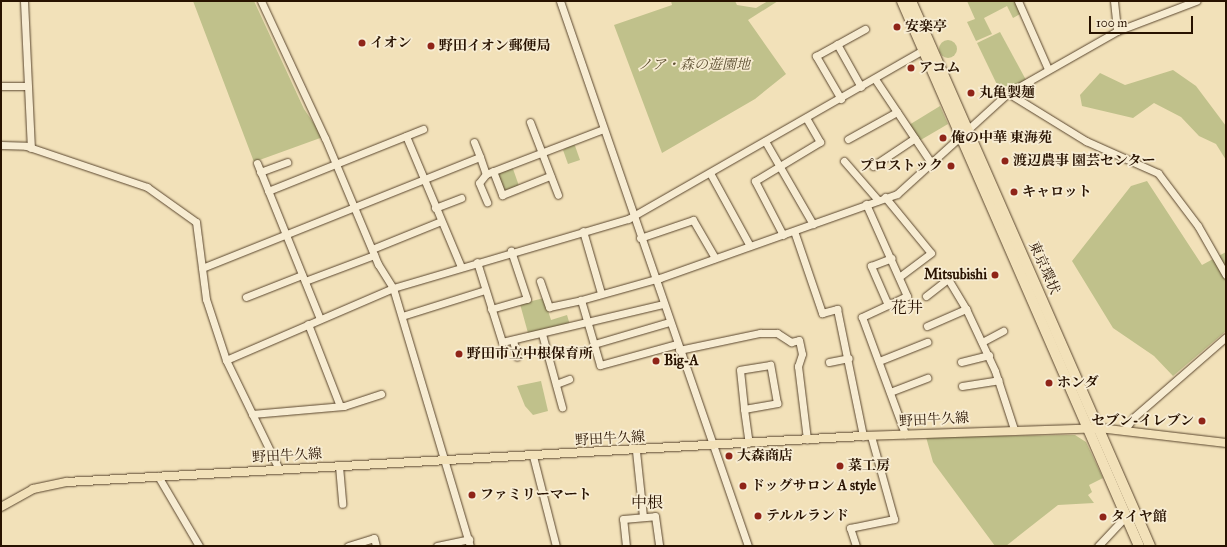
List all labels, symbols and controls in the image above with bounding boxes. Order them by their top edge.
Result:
scale bar [1091,8,1195,34]
text: 100 m [1096,16,1127,30]
place label: 安楽亭 [905,19,947,35]
marker: 安楽亭 [892,22,902,32]
place label: イオン [370,35,412,51]
marker: イオン [357,38,367,48]
place label: 野田イオン郵便局 [439,38,551,54]
marker: 野田イオン郵便局 [426,41,436,51]
park label: ノア・森の遊園地 [638,57,750,73]
place label: アコム [919,60,961,76]
marker: アコム [906,63,916,73]
place label: 丸亀製麺 [979,85,1035,101]
marker: 丸亀製麺 [966,88,976,98]
place label: 俺の中華 東海苑 [951,130,1052,146]
marker: 俺の中華 東海苑 [938,133,948,143]
place label: 渡辺農事 園芸センター [1013,153,1156,169]
marker: 渡辺農事 園芸センター [1000,156,1010,166]
place label: プロストック [859,158,943,174]
marker: プロストック [946,161,956,171]
place label: キャロット [1022,184,1092,200]
marker: キャロット [1009,187,1019,197]
street label: 東京環状 [1025,239,1063,297]
place label: Mitsubishi [924,267,987,283]
marker: Mitsubishi [990,270,1000,280]
district label: 花井 [891,298,923,318]
place label: 野田市立中根保育所 [467,346,593,362]
marker: 野田市立中根保育所 [454,349,464,359]
place label: Big-A [664,353,699,369]
marker: Big-A [651,356,661,366]
place label: ホンダ [1057,375,1099,391]
marker: ホンダ [1044,378,1054,388]
street label: 野田牛久線 [899,410,969,430]
place label: セブン-イレブン [1090,413,1194,429]
marker: セブン-イレブン [1197,416,1207,426]
street label: 野田牛久線 [575,429,645,449]
street label: 野田牛久線 [252,446,322,466]
place label: 大森商店 [737,448,793,464]
marker: 大森商店 [724,451,734,461]
place label: 菜工房 [848,458,890,474]
marker: 菜工房 [835,461,845,471]
place label: ドッグサロン A style [751,478,877,494]
marker: ドッグサロン A style [738,481,748,491]
place label: ファミリーマート [480,487,592,503]
marker: ファミリーマート [467,490,477,500]
district label: 中根 [631,493,663,513]
place label: テルルランド [766,508,850,524]
place label: タイヤ館 [1111,509,1167,525]
marker: テルルランド [753,511,763,521]
marker: タイヤ館 [1098,512,1108,522]

